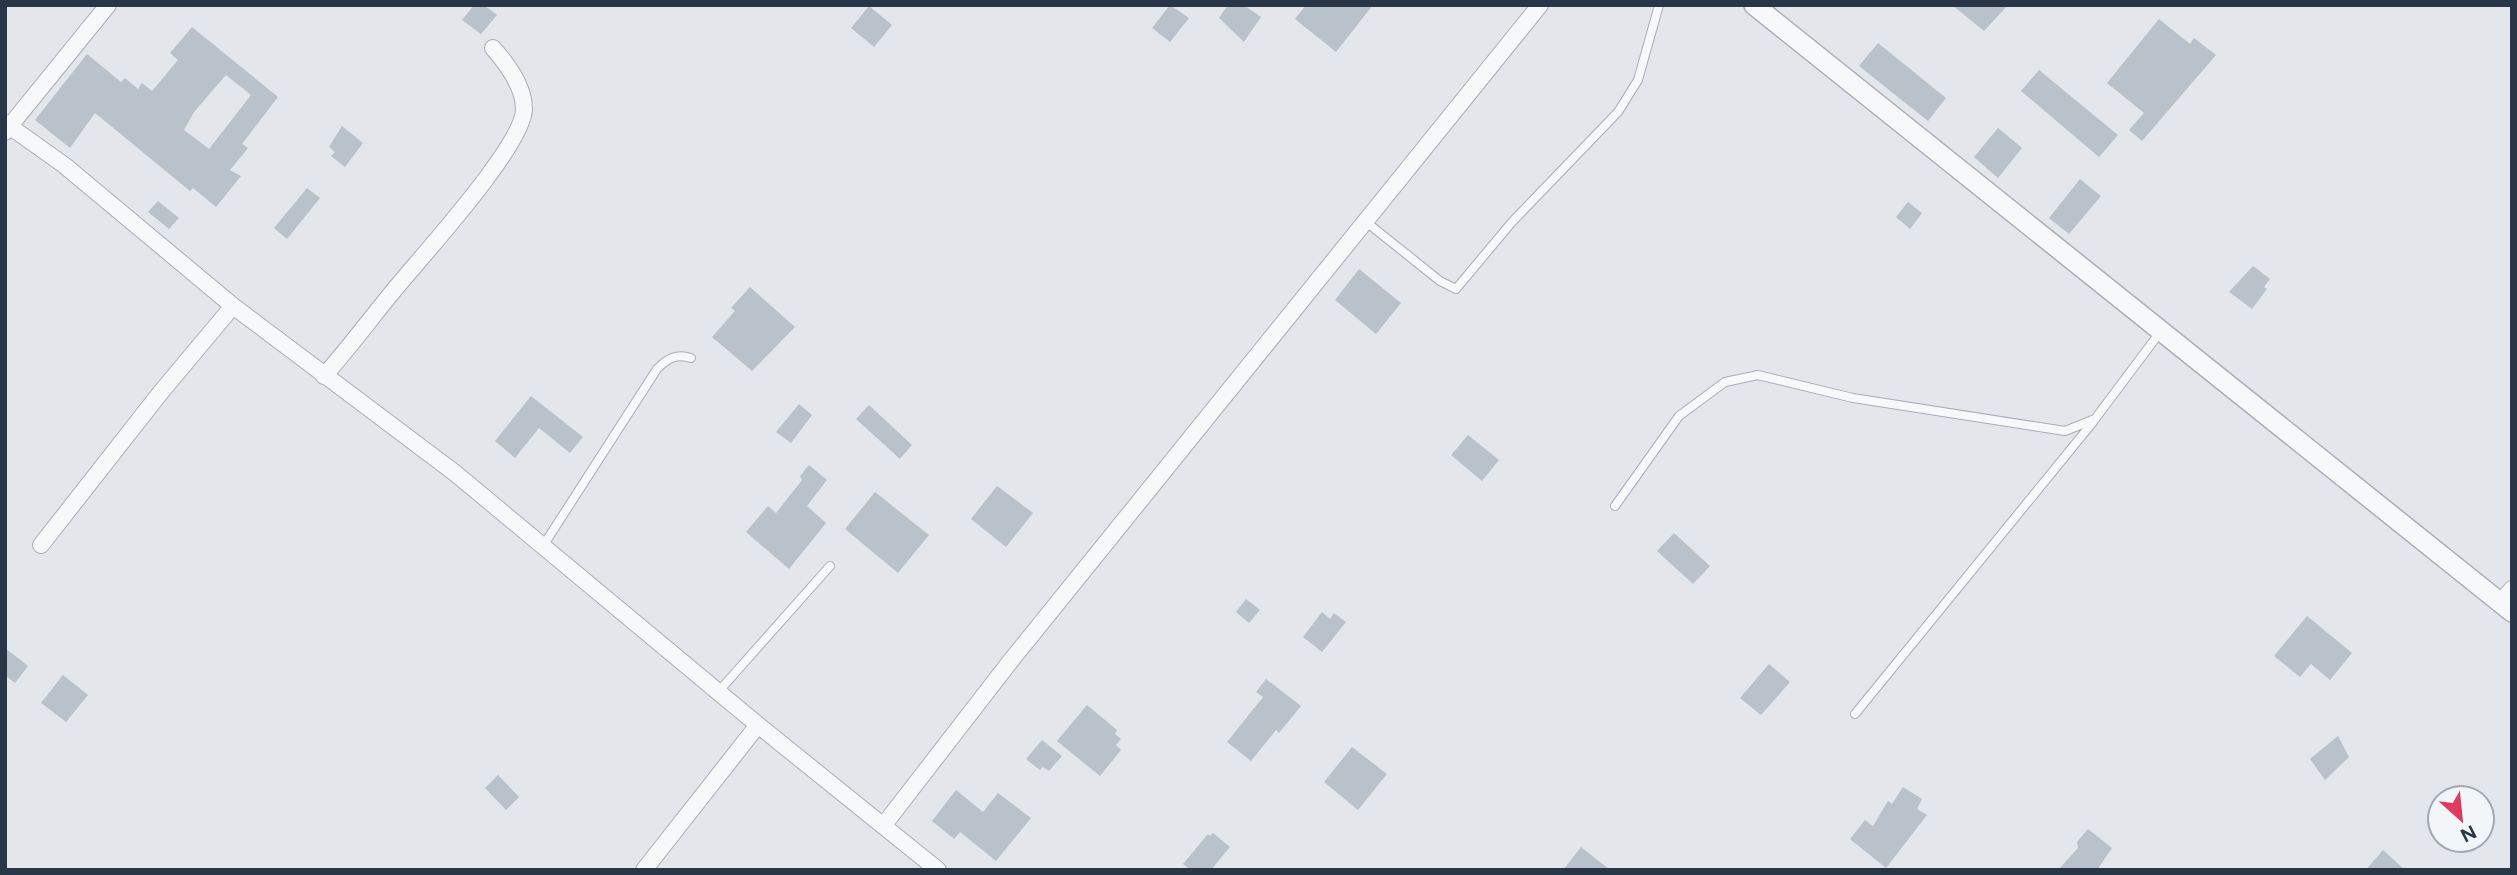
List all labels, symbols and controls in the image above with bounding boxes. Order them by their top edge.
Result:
north arrow [2426,784,2496,854]
text: N [2457,820,2480,847]

